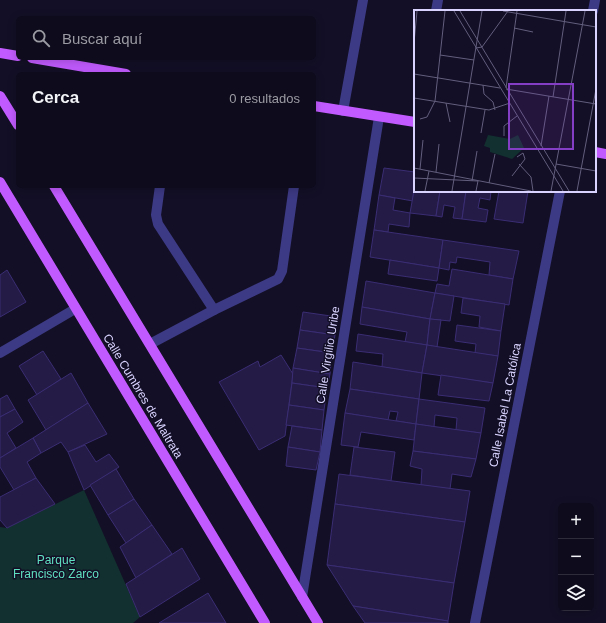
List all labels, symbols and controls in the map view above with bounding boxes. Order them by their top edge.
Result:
inset map [414,10,596,192]
search box [16,16,316,60]
icon: search [30,27,52,49]
text: Buscar aquí [62,30,142,47]
text: Cerca [32,88,79,107]
text: 0 resultados [229,91,300,106]
street label: Calle Virgilio Uribe [313,305,343,405]
street label: Calle Cumbres de Maltrata [100,331,186,461]
street label: Calle Isabel La Católica [486,341,524,468]
map controls [558,503,594,611]
button: + [558,503,594,539]
button: − [558,539,594,575]
park label: Parque Francisco Zarco [13,553,99,581]
button: layers [558,575,594,611]

